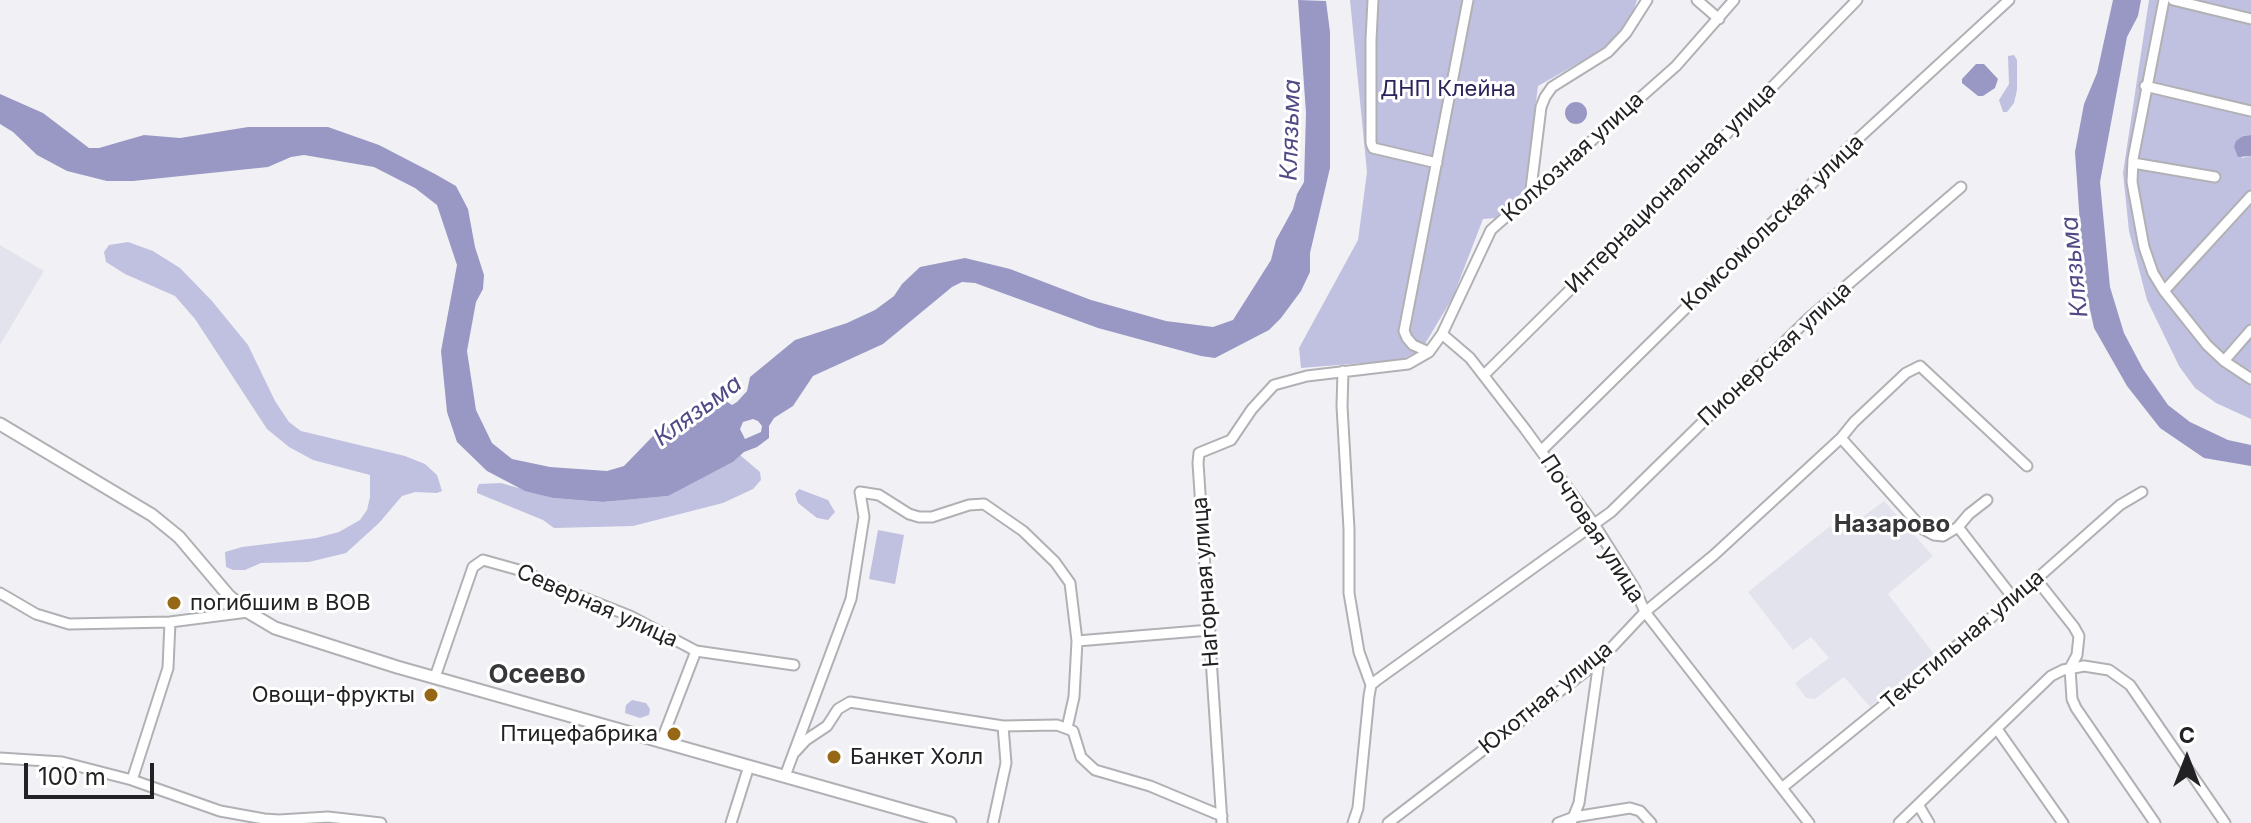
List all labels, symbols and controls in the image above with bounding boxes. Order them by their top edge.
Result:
park label: ДНП Клейна [1380,76,1516,102]
street label: Интернациональная улица [1560,77,1782,299]
water label: Клязьма [1275,79,1307,181]
street label: Колхозная улица [1497,86,1649,228]
street label: Комсомольская улица [1677,129,1869,317]
water label: Клязьма [2055,215,2095,319]
street label: Пионерская улица [1693,276,1857,432]
water label: Клязьма [648,369,748,453]
street label: Почтовая улица [1534,450,1650,608]
street label: Нагорная улица [1187,496,1225,668]
district label: Назарово [1834,511,1950,539]
street label: Северная улица [512,559,682,653]
street label: Текстильная улица [1876,564,2050,716]
place label: погибшим в ВОВ [190,590,371,616]
marker: погибшим в ВОВ [165,594,183,612]
street label: Юхотная улица [1474,636,1618,760]
district label: Осеево [488,659,586,691]
place label: Овощи-фрукты [252,682,415,708]
marker: Овощи-фрукты [422,686,440,704]
north arrow [2147,719,2227,799]
place label: Птицефабрика [500,721,658,747]
text: С [2179,722,2195,748]
marker: Птицефабрика [665,725,683,743]
place label: Банкет Холл [850,744,983,770]
scale bar [28,747,158,797]
marker: Банкет Холл [825,748,843,766]
text: 100 m [38,762,106,791]

